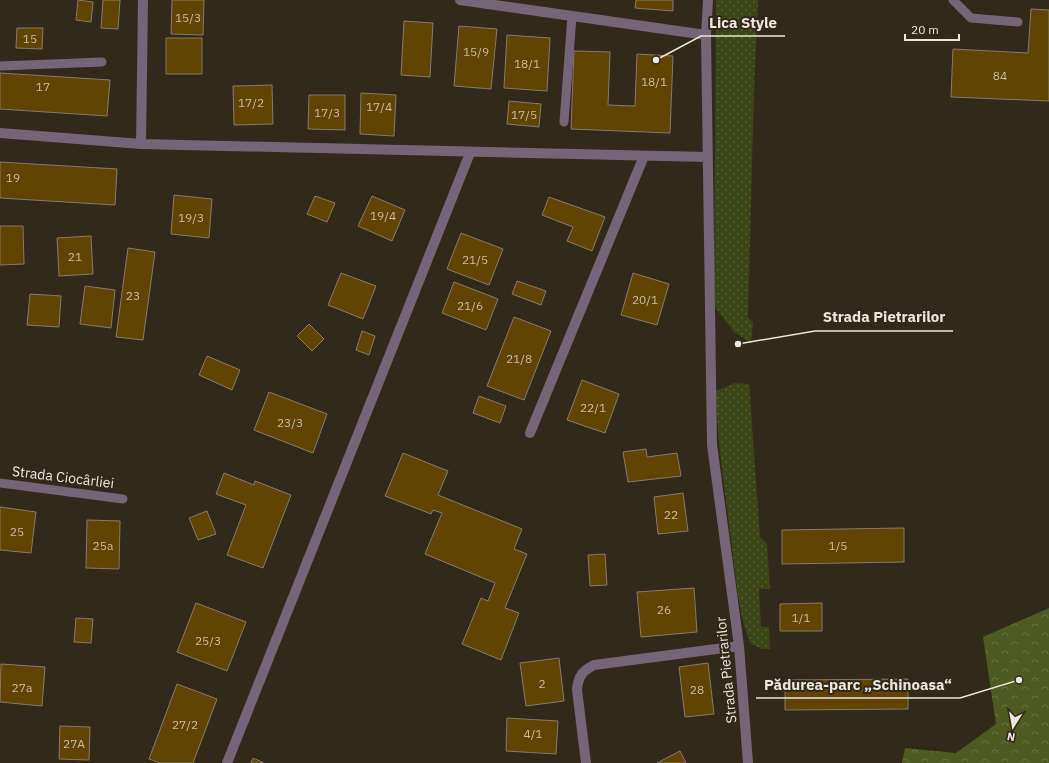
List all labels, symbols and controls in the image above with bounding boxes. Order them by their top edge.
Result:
callout: Lica Style [701,9,785,36]
house number: 15/3 [175,10,201,25]
text: Lica Style [709,13,777,32]
scale bar [905,16,959,42]
text: 20 m [911,22,939,37]
house number: 15 [23,31,37,46]
house number: 15/9 [463,44,489,59]
house number: 18/1 [514,56,540,71]
house number: 84 [993,68,1007,83]
house number: 18/1 [641,74,667,89]
house number: 17 [36,79,50,94]
house number: 17/2 [238,95,264,110]
house number: 17/4 [366,99,392,114]
house number: 17/3 [314,105,340,120]
house number: 17/5 [511,107,537,122]
house number: 19 [6,170,20,185]
house number: 19/4 [370,208,396,223]
house number: 19/3 [178,210,204,225]
house number: 21 [68,249,82,264]
house number: 21/5 [462,252,488,267]
house number: 23 [126,288,140,303]
house number: 20/1 [632,292,658,307]
house number: 21/6 [457,298,483,313]
callout: Strada Pietrarilor [815,304,953,331]
text: Strada Pietrarilor [823,307,945,326]
house number: 21/8 [506,351,532,366]
house number: 22/1 [580,400,606,415]
house number: 23/3 [277,415,303,430]
street label: Strada Ciocârliei [11,462,115,492]
house number: 22 [664,507,678,522]
house number: 25 [10,524,24,539]
house number: 25a [93,538,114,553]
house number: 1/5 [829,538,848,553]
house number: 26 [657,602,671,617]
house number: 1/1 [792,610,811,625]
street label: Strada Pietrarilor [711,616,741,724]
house number: 25/3 [195,633,221,648]
callout: Pădurea-parc „Schinoasa“ [756,671,960,698]
text: Pădurea-parc „Schinoasa“ [764,675,952,694]
house number: 2 [538,676,546,691]
house number: 27a [12,680,33,695]
house number: 28 [690,682,704,697]
north arrow [993,707,1033,747]
house number: 27/2 [172,717,198,732]
house number: 4/1 [524,726,543,741]
text: N [1006,729,1016,744]
house number: 27A [63,736,85,751]

